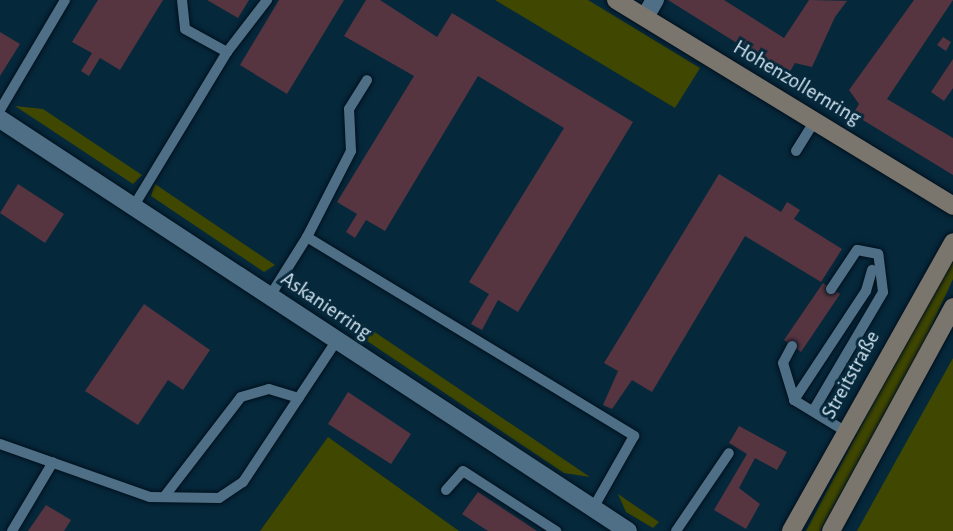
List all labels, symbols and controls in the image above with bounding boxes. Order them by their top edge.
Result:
street label: Hohenzollernring [728,35,866,131]
street label: Askanierring [276,267,376,345]
street label: Streitstraße [816,327,886,423]

